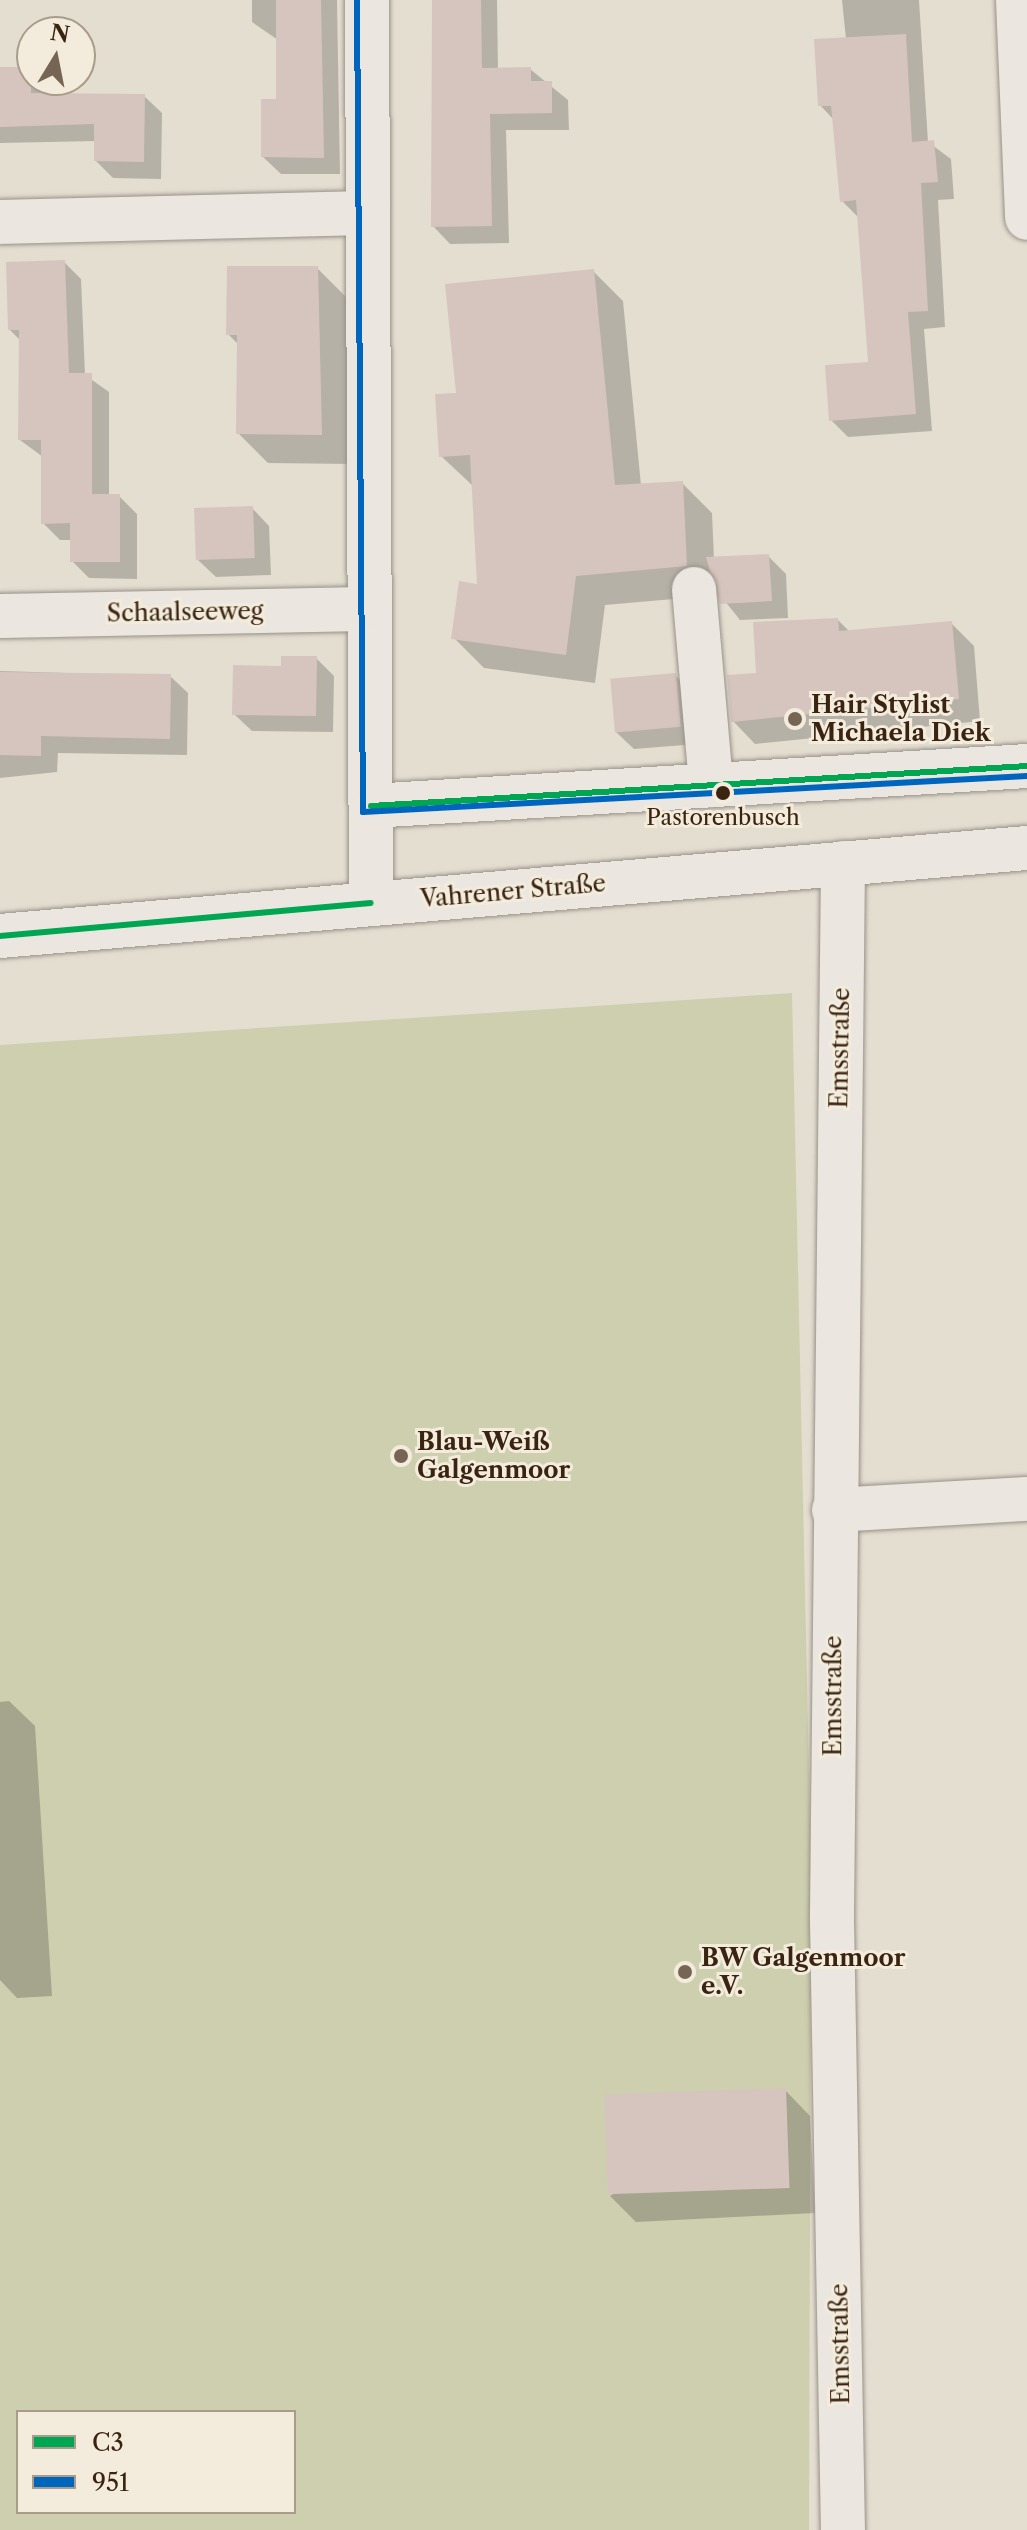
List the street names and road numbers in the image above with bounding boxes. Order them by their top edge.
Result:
street label: Schaalseeweg [106,596,264,628]
street label: Vahrener Straße [419,869,607,913]
street label: Emsstraße [825,987,855,1109]
street label: Emsstraße [819,1636,847,1756]
street label: Emsstraße [825,2283,855,2405]

